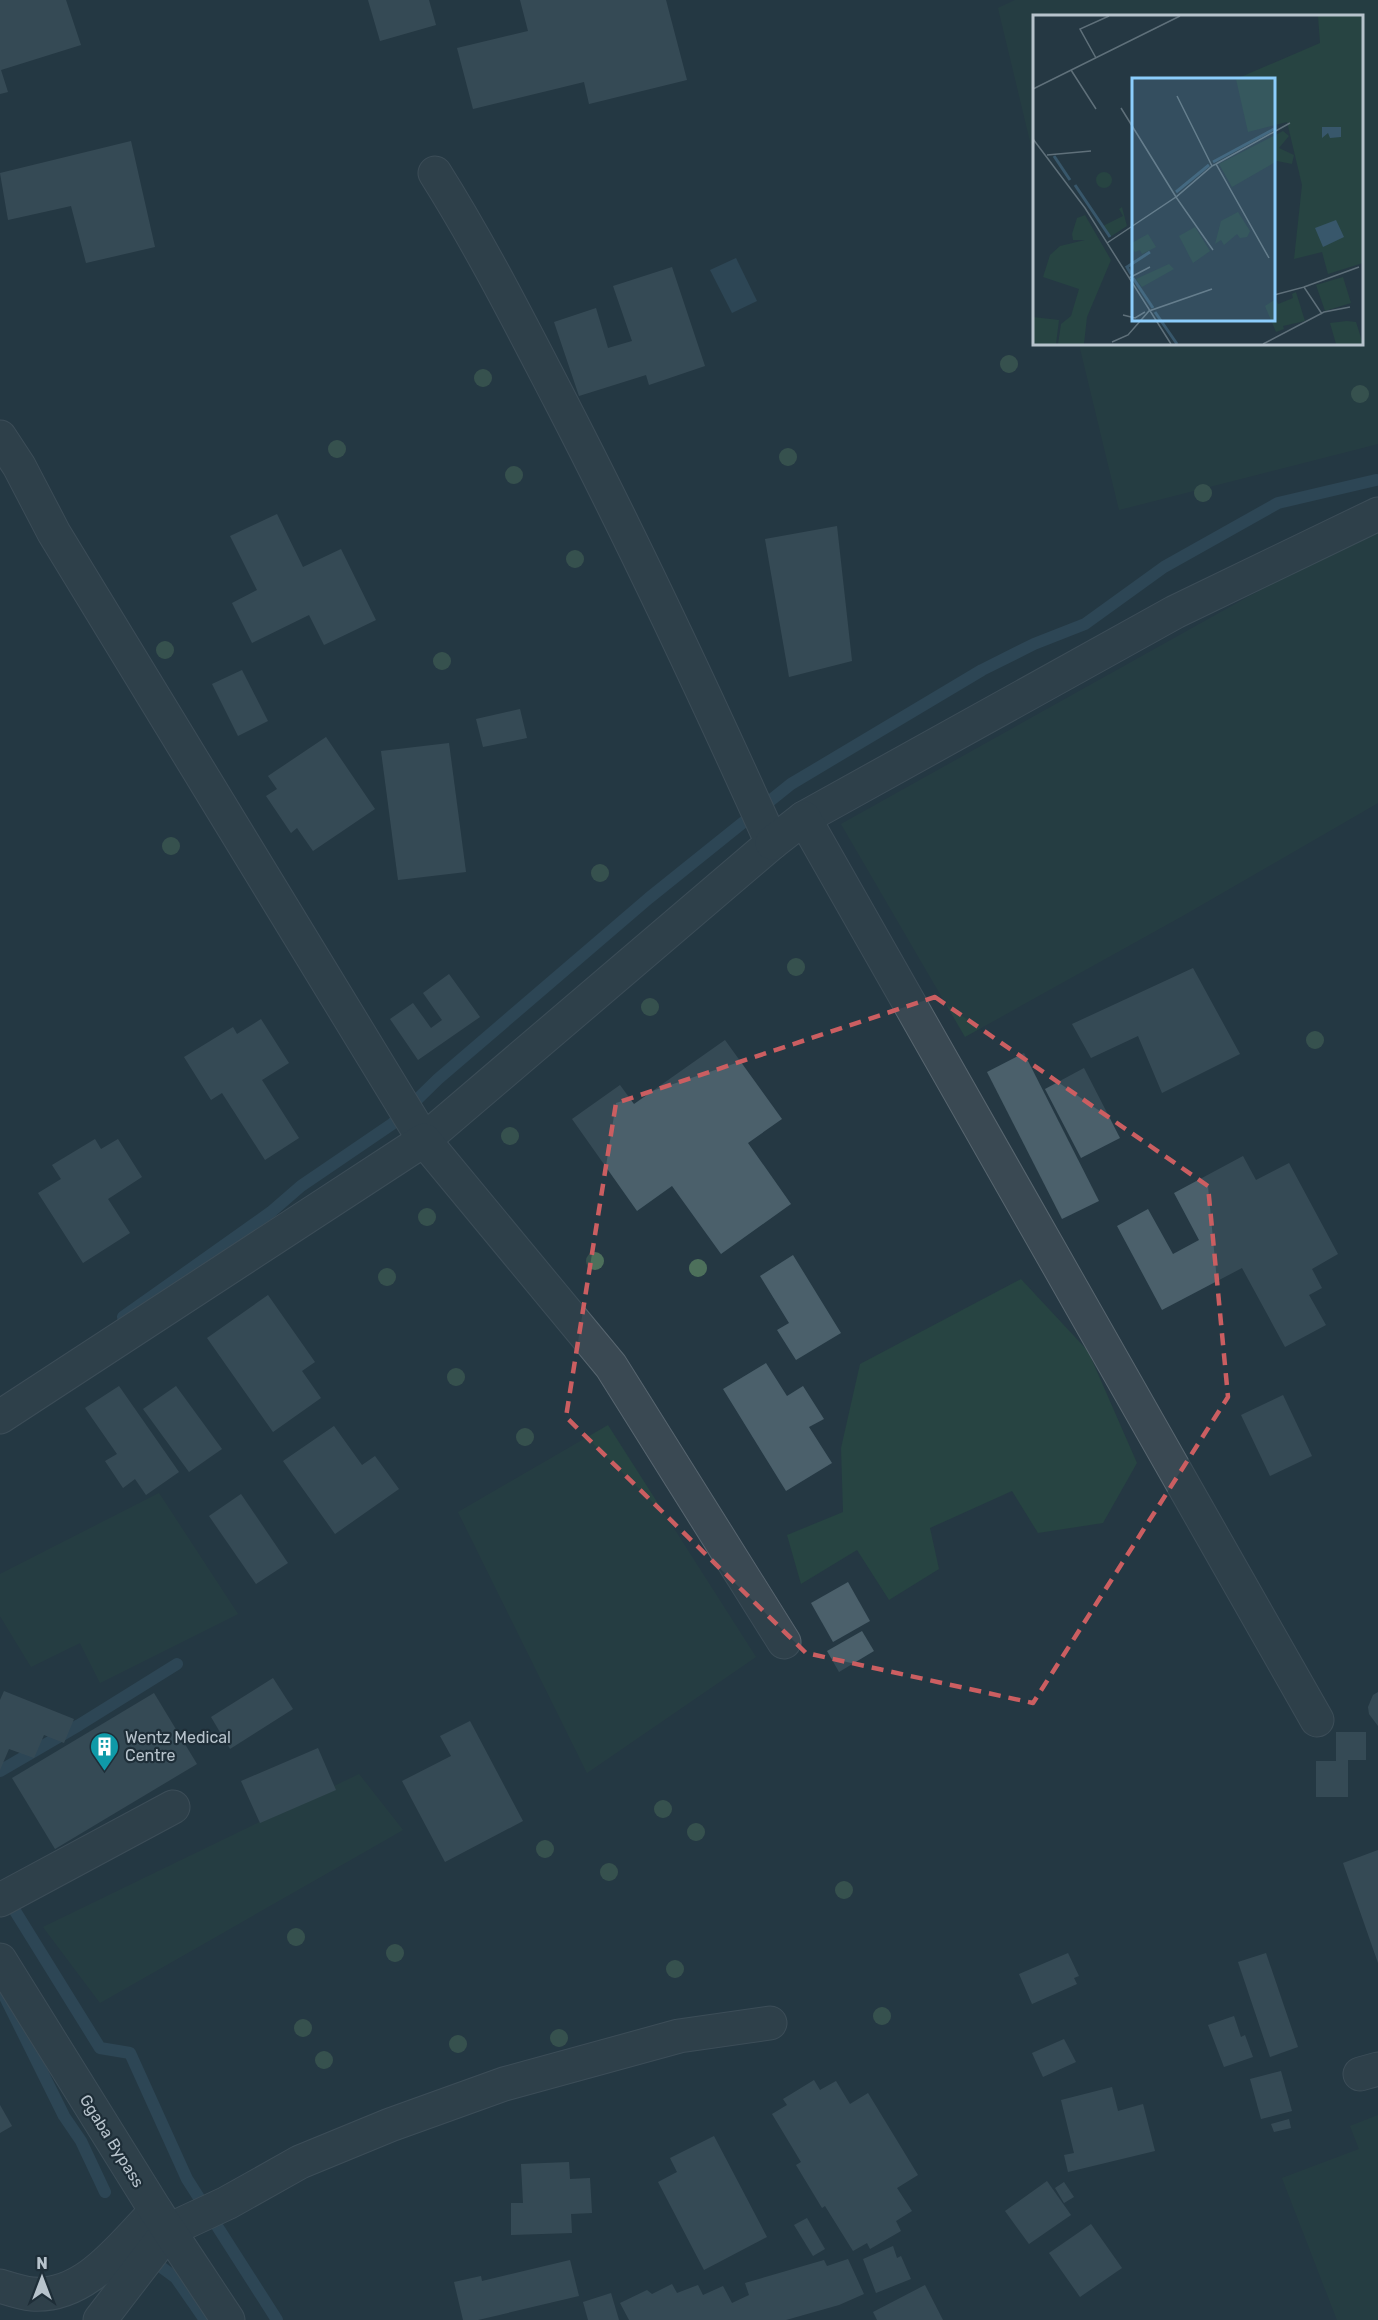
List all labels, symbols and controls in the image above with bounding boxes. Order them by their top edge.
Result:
inset map [1033,15,1363,345]
place label: Wentz Medical Centre [125,1728,231,1765]
building icon: Wentz Medical Centre [88,1730,120,1772]
street label: Ggaba Bypass [76,2091,148,2191]
north arrow [12,2248,72,2308]
text: N [36,2254,48,2273]

